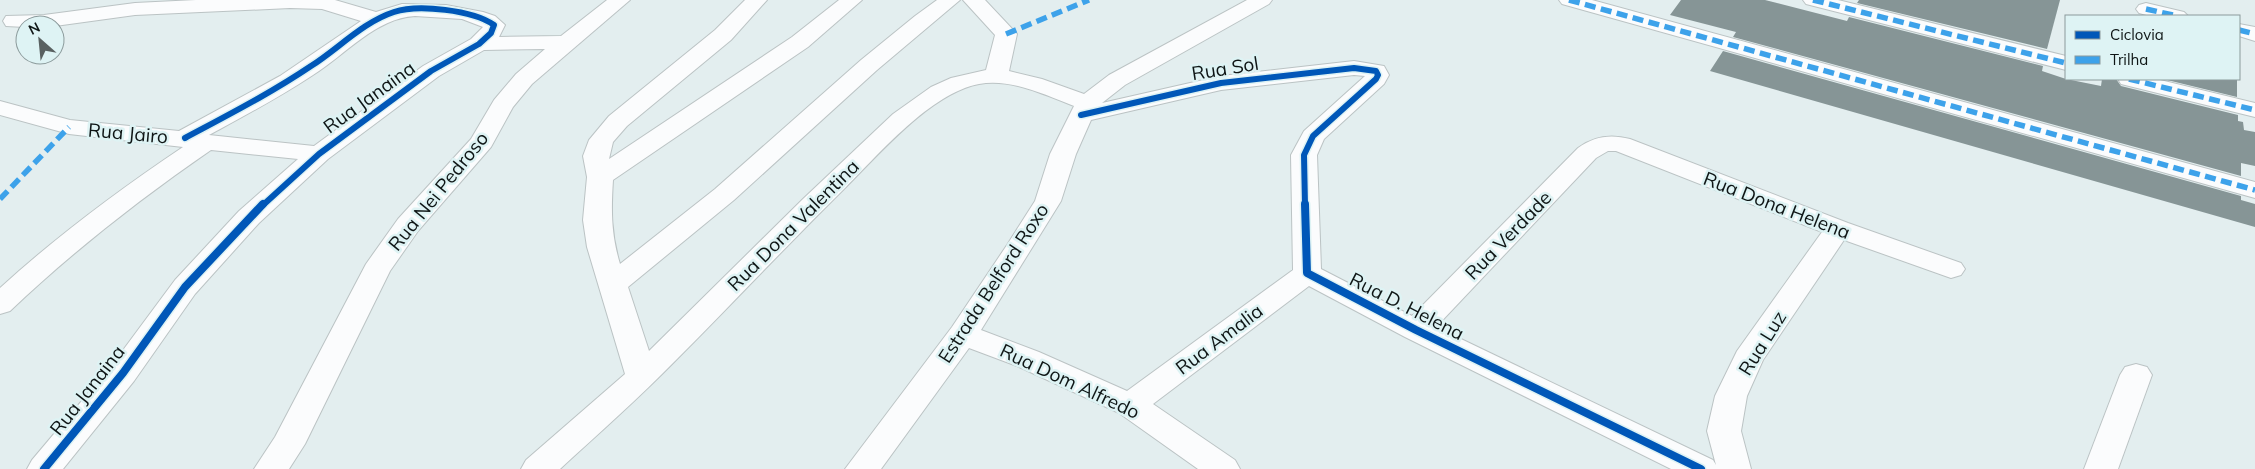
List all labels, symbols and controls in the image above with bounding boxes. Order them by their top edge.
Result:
north arrow [15,15,65,65]
legend [2065,15,2240,80]
text: N [25,18,43,39]
text: Ciclovia [2110,25,2164,44]
text: Trilha [2110,50,2148,69]
street label: Rua Sol [1190,51,1260,85]
street label: Rua Janaina [318,56,420,138]
street label: Rua Jairo [87,118,169,148]
street label: Rua Nei Pedroso [383,127,493,255]
street label: Rua Dona Valentina [722,154,864,296]
street label: Rua Dona Helena [1700,166,1854,244]
street label: Rua Verdade [1460,186,1556,284]
street label: Estrada Belford Roxo [932,199,1054,367]
street label: Rua D. Helena [1346,267,1468,345]
street label: Rua Amalia [1171,298,1267,380]
street label: Rua Luz [1733,306,1791,380]
street label: Rua Dom Alfredo [996,338,1144,424]
street label: Rua Janaina [44,340,130,440]

